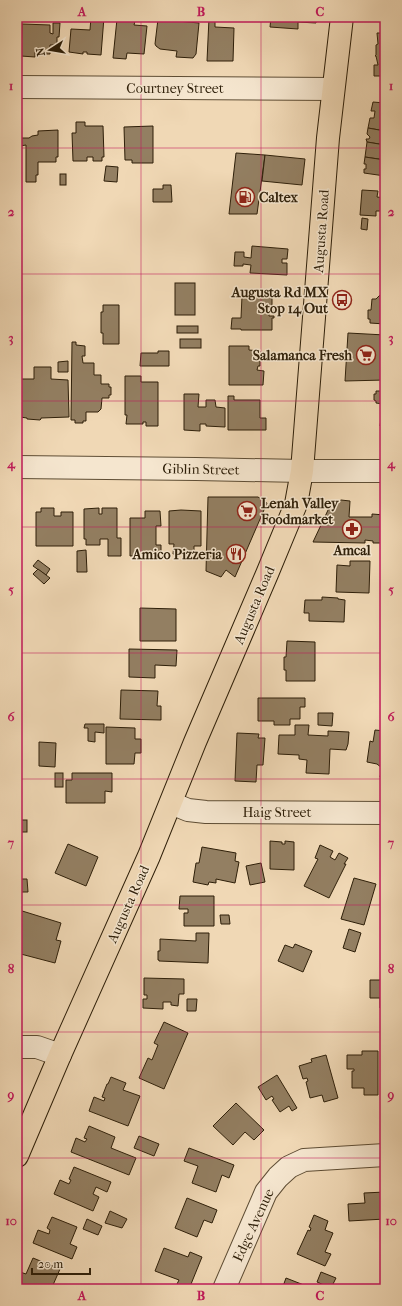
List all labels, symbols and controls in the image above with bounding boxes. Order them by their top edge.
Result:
text: A [77,4,87,19]
text: B [197,4,206,19]
text: C [316,4,325,19]
north arrow [30,30,70,70]
text: N [33,46,48,57]
text: 1 [9,78,14,93]
text: 1 [389,78,394,93]
street label: Courtney Street [126,80,224,97]
fuel station icon: Caltex [234,186,256,208]
place label: Caltex [259,189,299,206]
street label: Augusta Road [310,189,333,274]
text: 2 [8,204,15,219]
text: 2 [388,204,395,219]
place label: Augusta Rd MX Stop 14 Out [230,284,329,317]
bus stop icon: Augusta Rd MX Stop 14 Out [331,289,353,311]
text: 3 [8,330,14,346]
text: 3 [388,330,394,346]
supermarket icon: Salamanca Fresh [355,344,377,366]
place label: Salamanca Fresh [253,347,353,364]
text: 4 [6,456,16,472]
text: 4 [386,456,396,472]
street label: Giblin Street [162,460,240,479]
place label: Lenah Valley Foodmarket [260,495,340,528]
supermarket icon: Lenah Valley Foodmarket [236,500,258,522]
pharmacy icon: Amcal [341,518,363,540]
place label: Amcal [332,542,371,559]
restaurant icon: Amico Pizzeria [225,543,247,565]
place label: Amico Pizzeria [132,546,223,563]
street label: Augusta Road [230,563,279,648]
text: 5 [8,582,14,597]
text: 5 [388,582,394,597]
text: 6 [7,709,15,724]
text: 6 [387,709,395,724]
street label: Haig Street [242,804,312,821]
text: 7 [7,835,15,850]
text: 7 [387,835,395,850]
street label: Augusta Road [103,862,153,947]
text: 8 [8,961,15,976]
text: 8 [388,961,395,976]
text: 9 [7,1087,15,1103]
text: 9 [387,1087,395,1103]
street label: Edge Avenue [229,1186,278,1264]
text: 10 [5,1213,17,1228]
text: 10 [385,1213,397,1228]
scale bar [32,1250,90,1276]
text: 20 m [38,1257,63,1271]
text: A [77,1288,87,1303]
text: B [197,1288,206,1303]
text: C [316,1288,325,1303]

